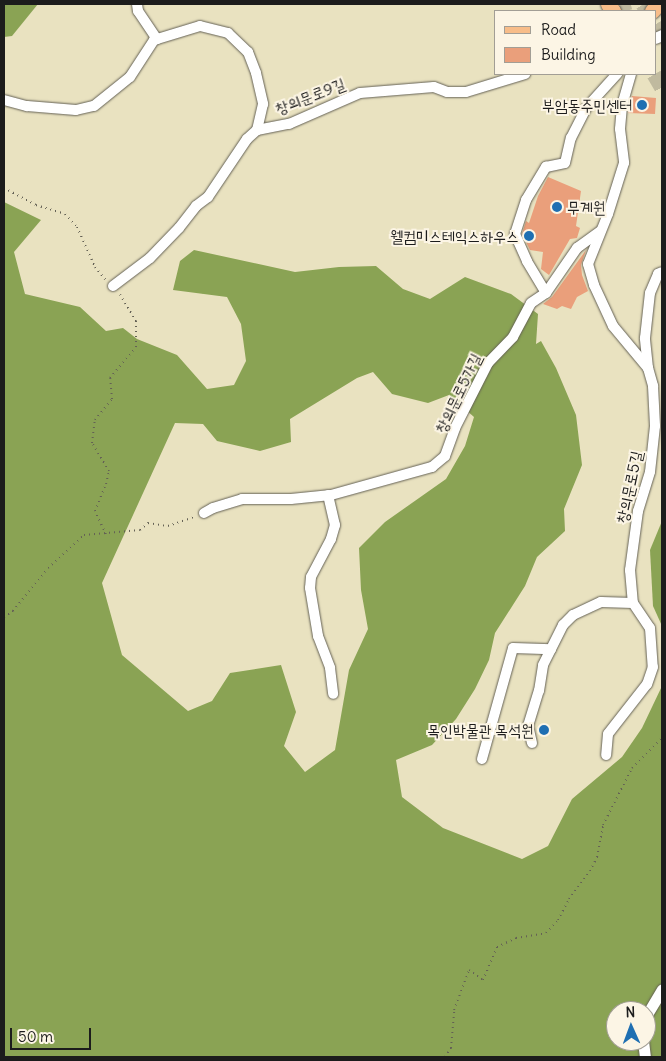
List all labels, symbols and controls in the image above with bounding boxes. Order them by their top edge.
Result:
legend [493,10,656,75]
text: Road [541,20,576,39]
text: Building [541,45,596,64]
street label: 창의문로9길 [272,74,348,118]
place label: 부암동주민센터 [542,95,632,115]
marker: 부암동주민센터 [636,99,648,111]
place label: 무계원 [567,197,606,217]
marker: 무계원 [551,201,563,213]
place label: 웰컴미스테익스하우스 [390,226,519,246]
marker: 웰컴미스테익스하우스 [523,230,535,242]
street label: 창의문로5가길 [430,350,486,436]
street label: 창의문로5길 [612,449,646,525]
place label: 목인박물관 목석원 [427,720,534,740]
marker: 목인박물관 목석원 [538,724,550,736]
north arrow [606,1001,656,1051]
text: N [625,1003,636,1021]
scale bar [12,1018,94,1050]
text: 50 m [18,1027,53,1046]

